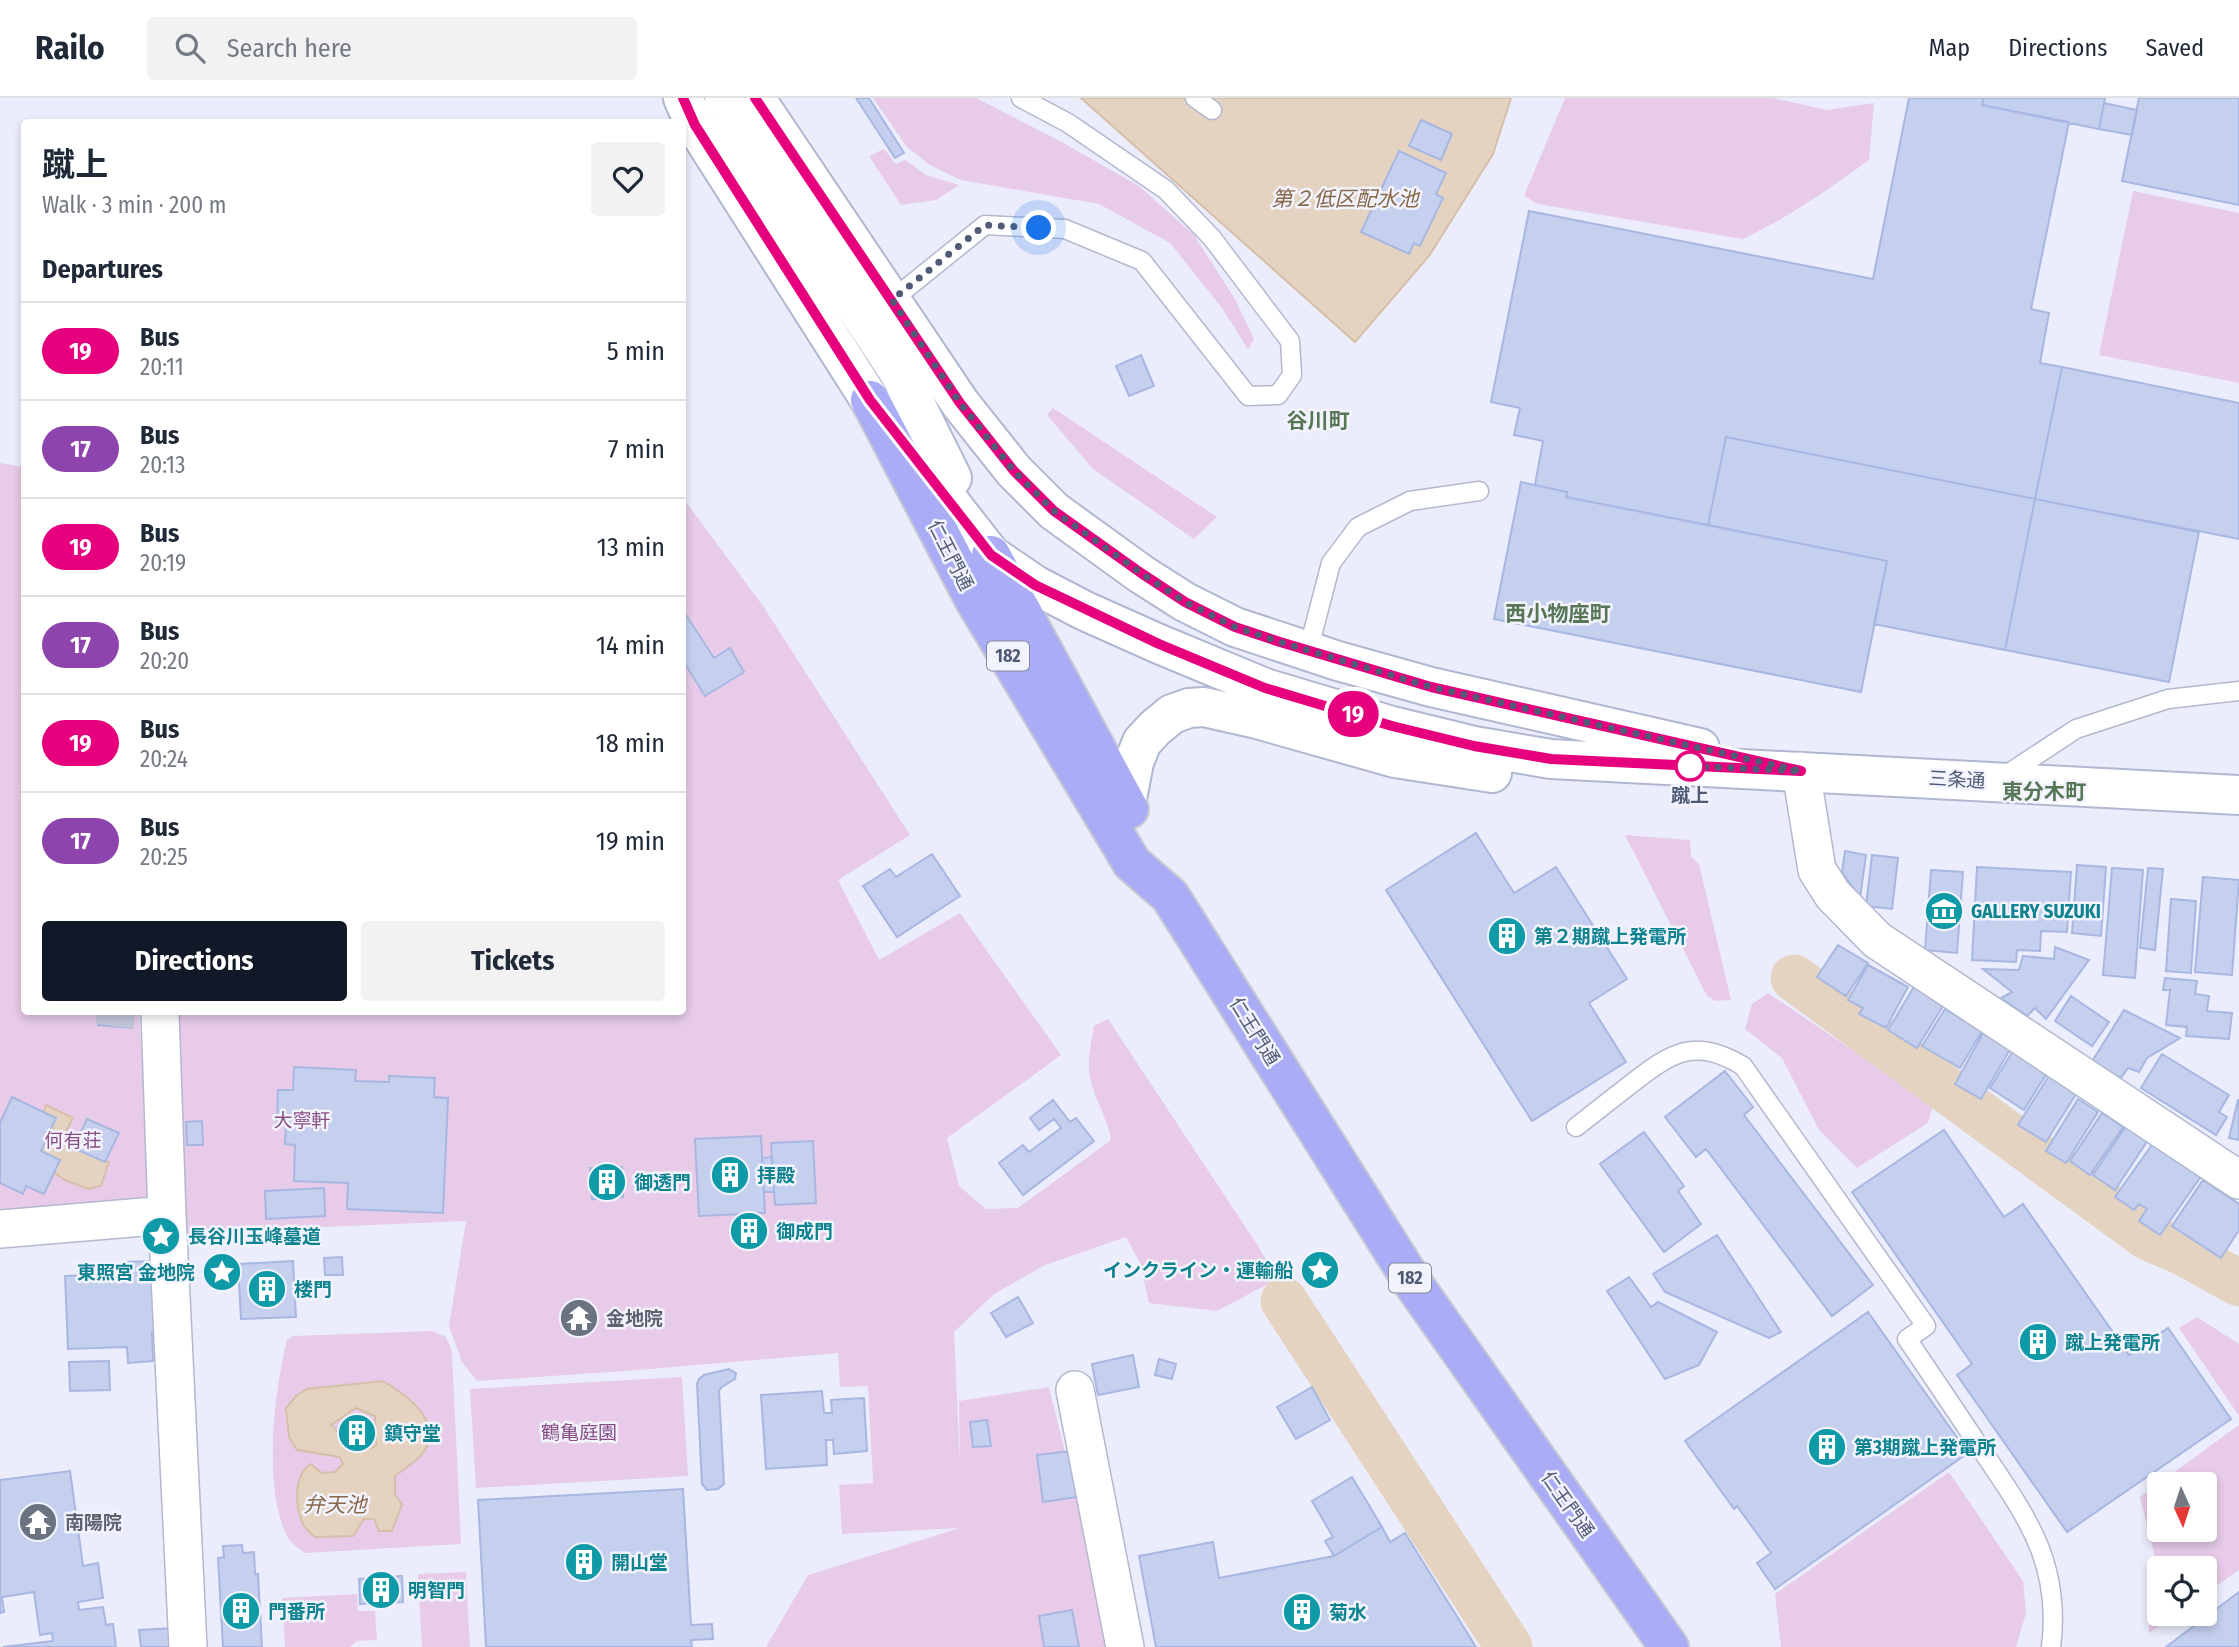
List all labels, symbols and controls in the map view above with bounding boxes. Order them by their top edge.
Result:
search box [147,17,637,80]
text: Railo [35,28,105,68]
icon: search [171,29,209,67]
text: Search here [227,33,352,64]
text: Map [1929,34,1970,62]
text: Directions [2008,34,2107,62]
text: Saved [2145,34,2204,62]
button: heart [591,142,665,216]
text: 蹴上 [42,145,108,185]
water label: 第２低区配水池 [1272,186,1420,212]
text: Walk · 3 min · 200 m [42,191,226,219]
your location [1021,210,1056,245]
text: Departures [42,254,163,285]
text: Bus [140,322,179,353]
text: 5 min [607,336,665,367]
text: 19 [69,337,92,365]
text: 20:11 [140,353,184,381]
district label: 谷川町 [1287,408,1350,434]
text: Bus [140,420,179,451]
text: 7 min [608,434,665,465]
text: 17 [70,435,91,463]
text: 20:13 [140,451,185,479]
street label: 仁王門通 [923,516,978,594]
text: Bus [140,518,179,549]
text: 13 min [597,532,665,563]
text: 19 [69,533,92,561]
text: 20:19 [140,549,186,577]
district label: 西小物座町 [1506,601,1611,627]
text: Bus [140,616,179,647]
text: 14 min [596,630,665,661]
text: 17 [70,631,91,659]
road number: 182 [987,642,1029,670]
text: 20:20 [140,647,189,675]
line badge: 19 [1322,691,1384,737]
text: 19 [1342,700,1364,728]
text: Bus [140,714,179,745]
text: 18 min [596,728,665,759]
text: 19 [69,729,92,757]
text: 20:24 [140,745,188,773]
marker: 蹴上 [1675,751,1705,781]
street label: 三条通 [1928,767,1986,792]
district label: 東分木町 [2002,779,2086,805]
place label: 蹴上 [1671,784,1709,807]
text: Bus [140,812,179,843]
text: 19 min [596,826,665,857]
text: 17 [70,827,91,855]
text: 20:25 [140,843,188,871]
museum icon: GALLERY SUZUKI [1923,890,1965,932]
place label: GALLERY SUZUKI [1971,900,2101,923]
building icon: 第２期蹴上発電所 [1486,915,1528,957]
button: Directions [42,921,347,1001]
button: Tickets [361,921,665,1001]
place label: 第２期蹴上発電所 [1534,925,1686,948]
street label: 仁王門通 [1225,993,1284,1070]
park label: 大寧軒 [273,1109,331,1132]
park label: 何有荘 [44,1129,102,1152]
building icon: 拝殿 [709,1154,751,1196]
building icon: 御透門 [586,1161,628,1203]
place label: 拝殿 [757,1164,795,1187]
place label: 御透門 [634,1171,691,1194]
building icon: 御成門 [728,1210,770,1252]
place icon: 長谷川玉峰墓道 [140,1215,182,1257]
place label: 御成門 [776,1220,833,1243]
place label: 長谷川玉峰墓道 [188,1225,321,1248]
place icon: インクライン・運輸船 [1299,1249,1341,1291]
place icon: 東照宮 金地院 [201,1251,243,1293]
place label: インクライン・運輸船 [1103,1259,1294,1282]
place label: 東照宮 金地院 [77,1261,195,1284]
road number: 182 [1389,1264,1431,1293]
building icon: 楼門 [246,1268,288,1310]
place label: 楼門 [294,1278,332,1301]
temple icon: 金地院 [558,1297,600,1339]
place label: 金地院 [606,1307,663,1330]
building icon: 蹴上発電所 [2017,1321,2059,1363]
place label: 蹴上発電所 [2065,1331,2160,1354]
building icon: 鎮守堂 [336,1412,378,1454]
park label: 鶴亀庭園 [541,1421,617,1444]
place label: 鎮守堂 [384,1422,441,1445]
building icon: 第3期蹴上発電所 [1806,1426,1848,1468]
place label: 第3期蹴上発電所 [1854,1436,1996,1459]
street label: 仁王門通 [1536,1467,1599,1542]
north arrow [2147,1472,2217,1542]
map controls [2147,1472,2217,1626]
water label: 弁天池 [304,1492,368,1518]
temple icon: 南陽院 [17,1501,59,1543]
place label: 南陽院 [65,1511,122,1534]
building icon: 開山堂 [563,1541,605,1583]
place label: 開山堂 [611,1551,668,1574]
button: locate [2147,1556,2217,1626]
building icon: 明智門 [360,1569,402,1611]
place label: 明智門 [408,1579,465,1602]
building icon: 門番所 [220,1590,262,1632]
building icon: 菊水 [1281,1591,1323,1633]
place label: 門番所 [268,1600,325,1623]
place label: 菊水 [1329,1601,1367,1624]

